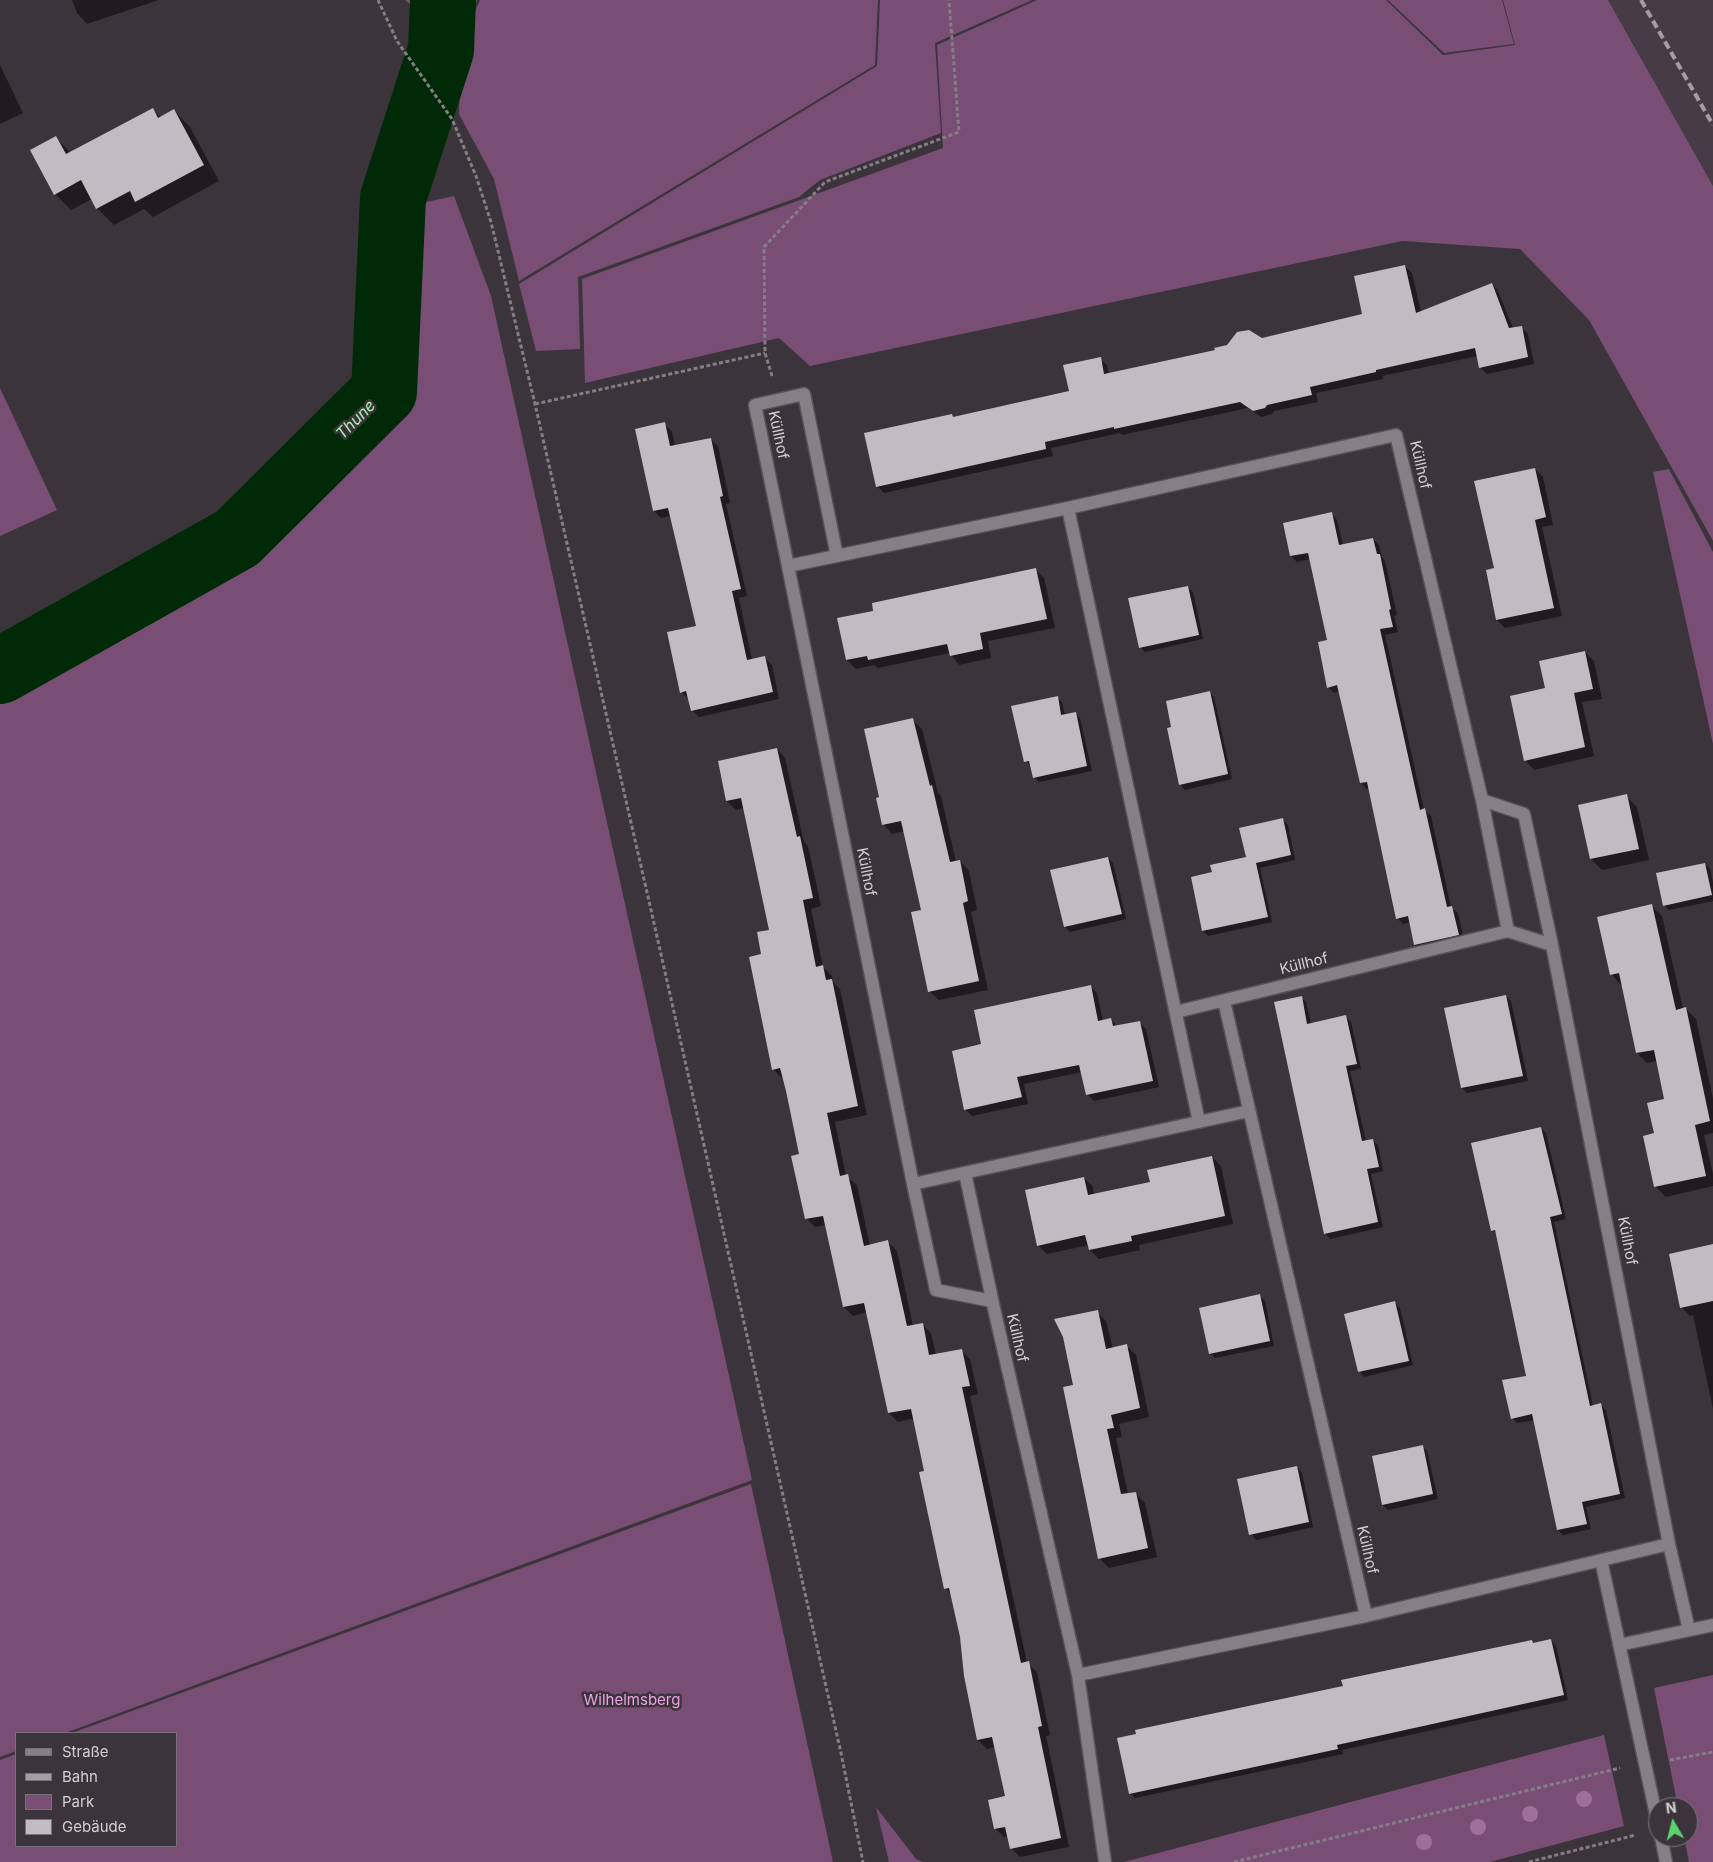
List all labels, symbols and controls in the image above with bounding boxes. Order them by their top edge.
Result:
water label: Thune [332,396,380,444]
street label: Küllhof [764,409,792,461]
street label: Küllhof [1406,439,1434,491]
street label: Küllhof [852,846,880,898]
street label: Küllhof [1278,949,1330,979]
street label: Küllhof [1613,1215,1641,1267]
street label: Küllhof [1003,1312,1031,1364]
street label: Küllhof [1353,1524,1381,1576]
park label: Wilhelmsberg [584,1691,680,1709]
legend [15,1732,178,1847]
text: Straße [62,1742,109,1761]
text: Bahn [62,1767,98,1786]
text: Park [62,1792,94,1811]
north arrow [1648,1797,1698,1847]
text: N [1665,1798,1677,1817]
text: Gebäude [62,1817,127,1836]

